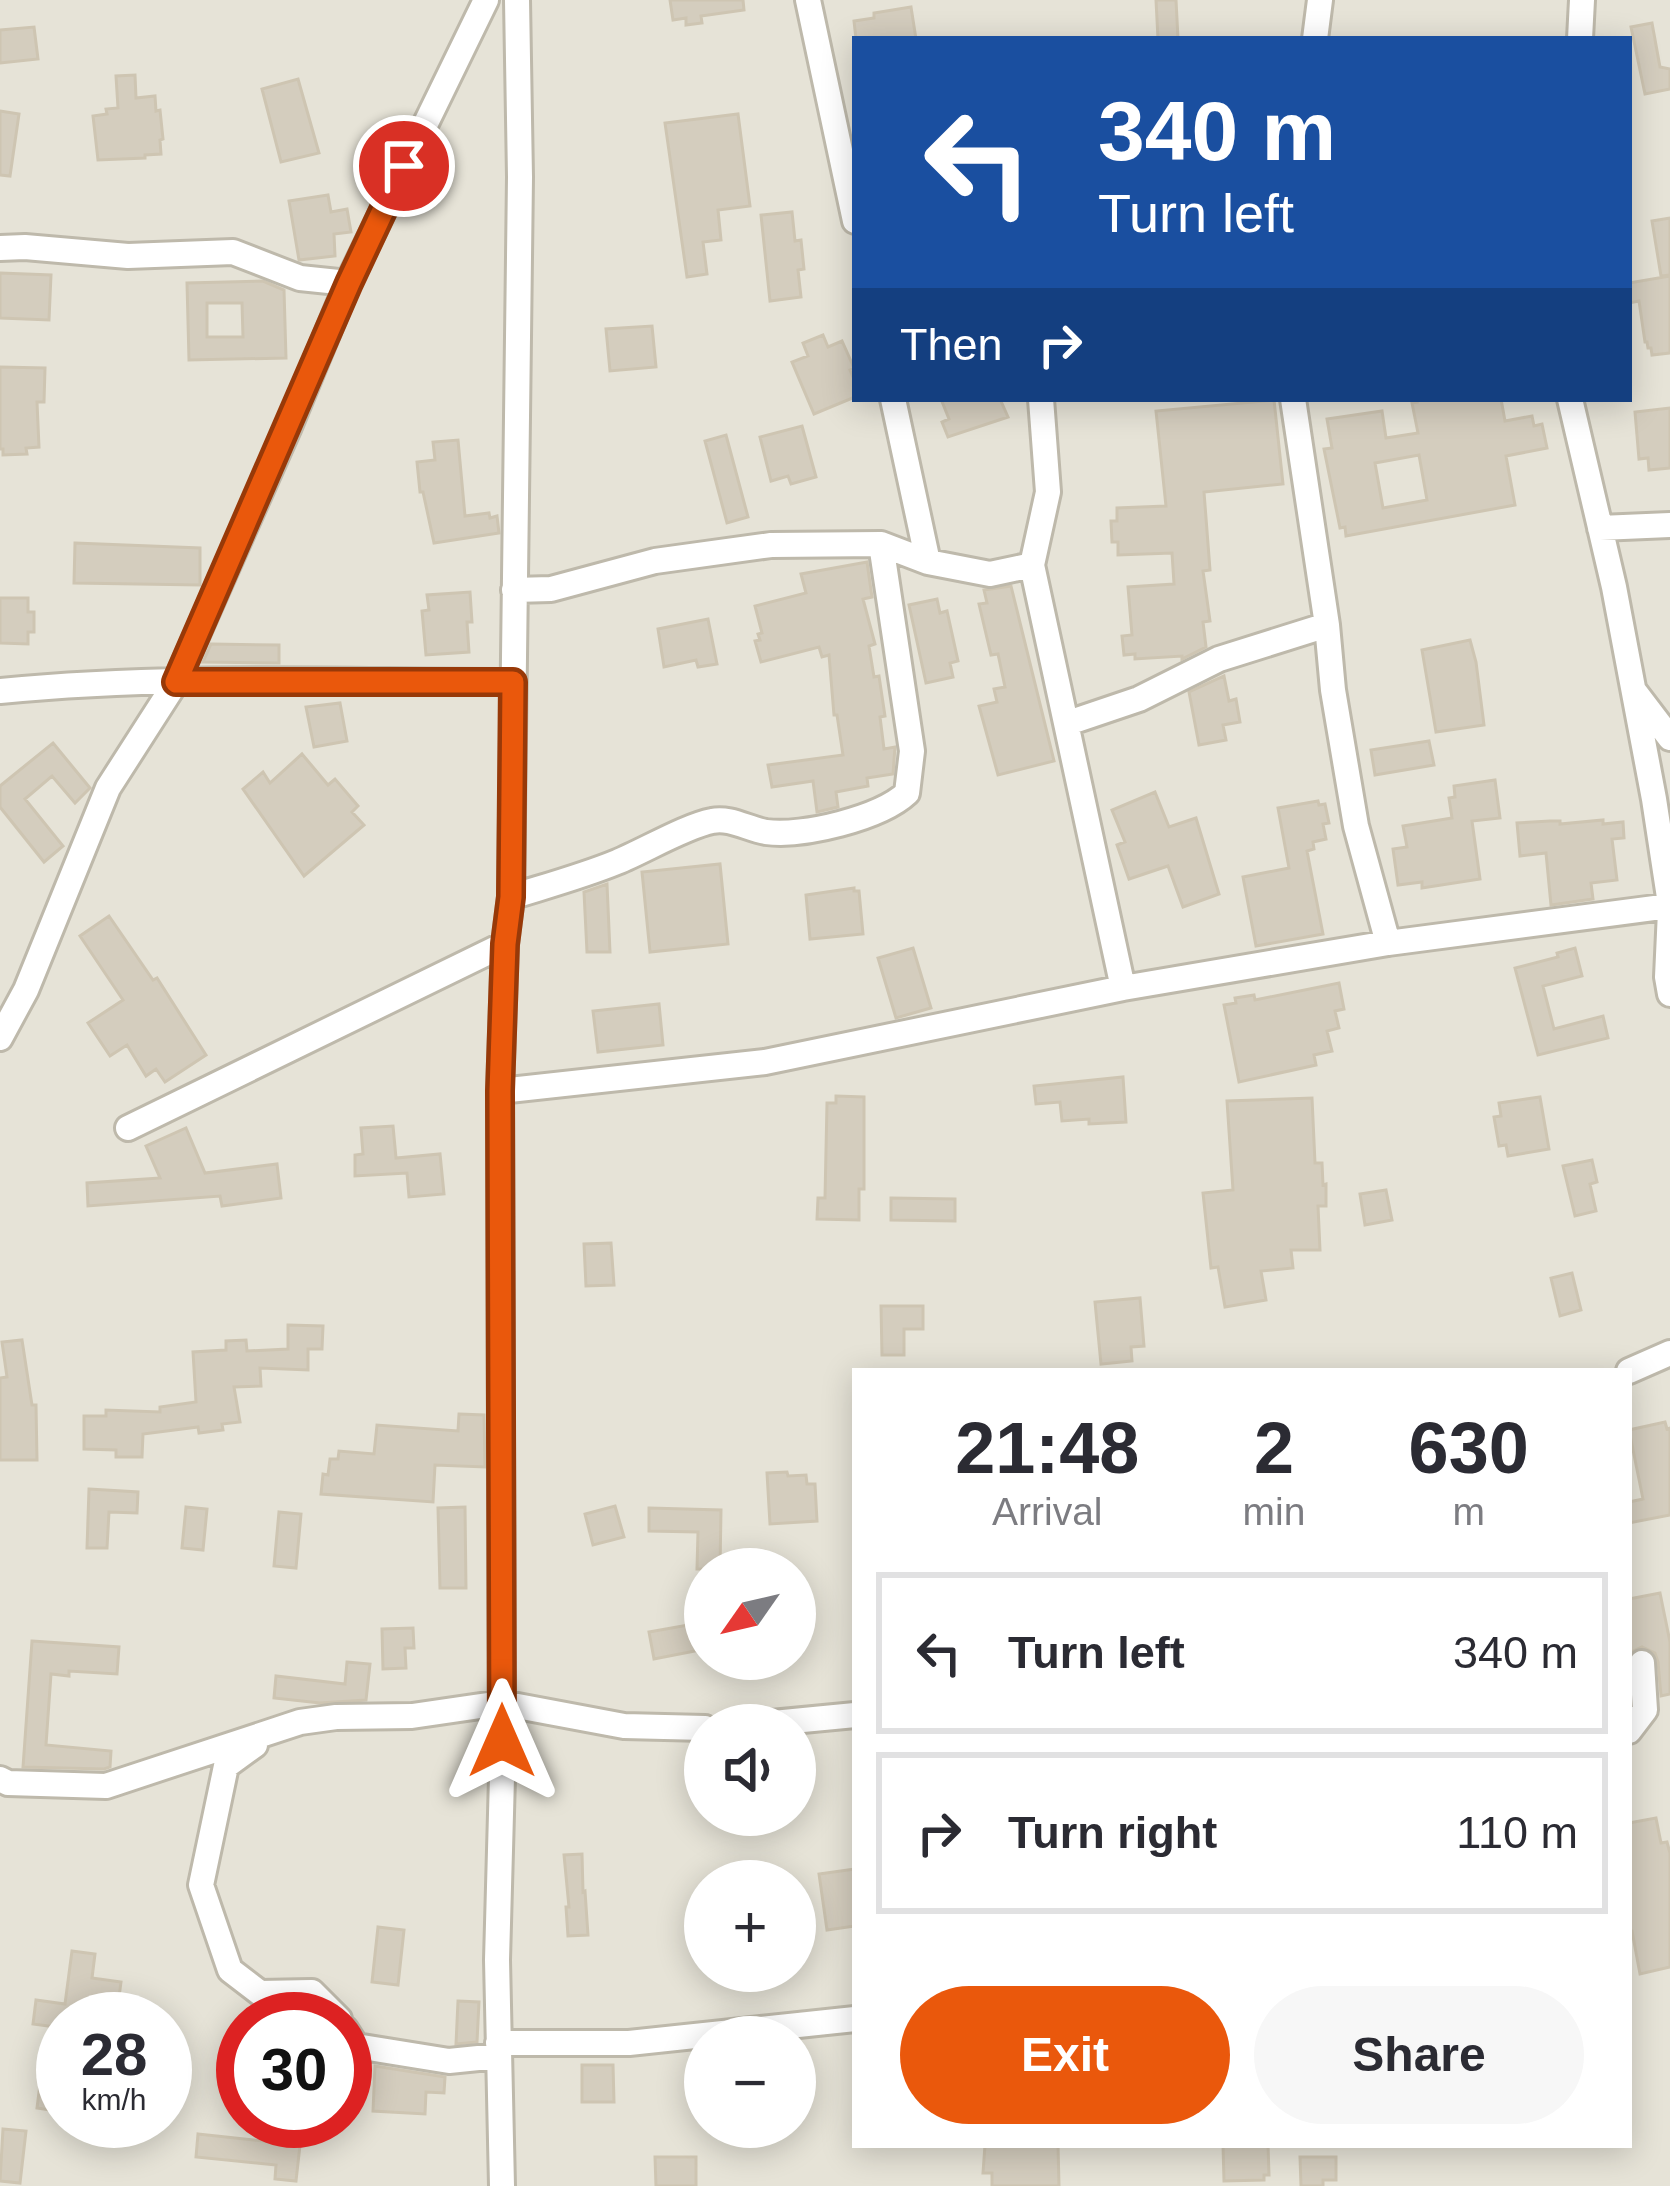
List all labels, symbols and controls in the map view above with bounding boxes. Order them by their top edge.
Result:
icon: left [900,84,1056,240]
text: 340 m [1098,84,1336,178]
pin [353,115,455,217]
icon: arrive [371,133,437,199]
text: Turn left [1098,183,1294,243]
icon: right [1027,312,1093,378]
text: Then [900,319,1003,370]
text: 21:48 [955,1408,1139,1488]
text: 2 [1254,1408,1294,1488]
text: 630 [1409,1408,1529,1488]
text: Arrival [992,1490,1103,1533]
text: min [1243,1490,1305,1533]
text: m [1452,1490,1485,1533]
north arrow [684,1548,816,1680]
map controls [684,1548,816,2148]
icon: left [906,1620,972,1686]
text: Turn left [1008,1627,1185,1678]
text: 340 m [1453,1627,1578,1678]
position arrow [439,1678,565,1804]
button: sound [684,1704,816,1836]
icon: right [906,1800,972,1866]
text: Turn right [1008,1807,1217,1858]
text: 110 m [1456,1807,1578,1858]
button: + [684,1860,816,1992]
button: Exit [900,1986,1230,2124]
button: Share [1254,1986,1584,2124]
speed limit sign: 30 [216,1992,372,2148]
button: − [684,2016,816,2148]
text: 28 [81,2021,147,2088]
text: km/h [81,2083,147,2116]

